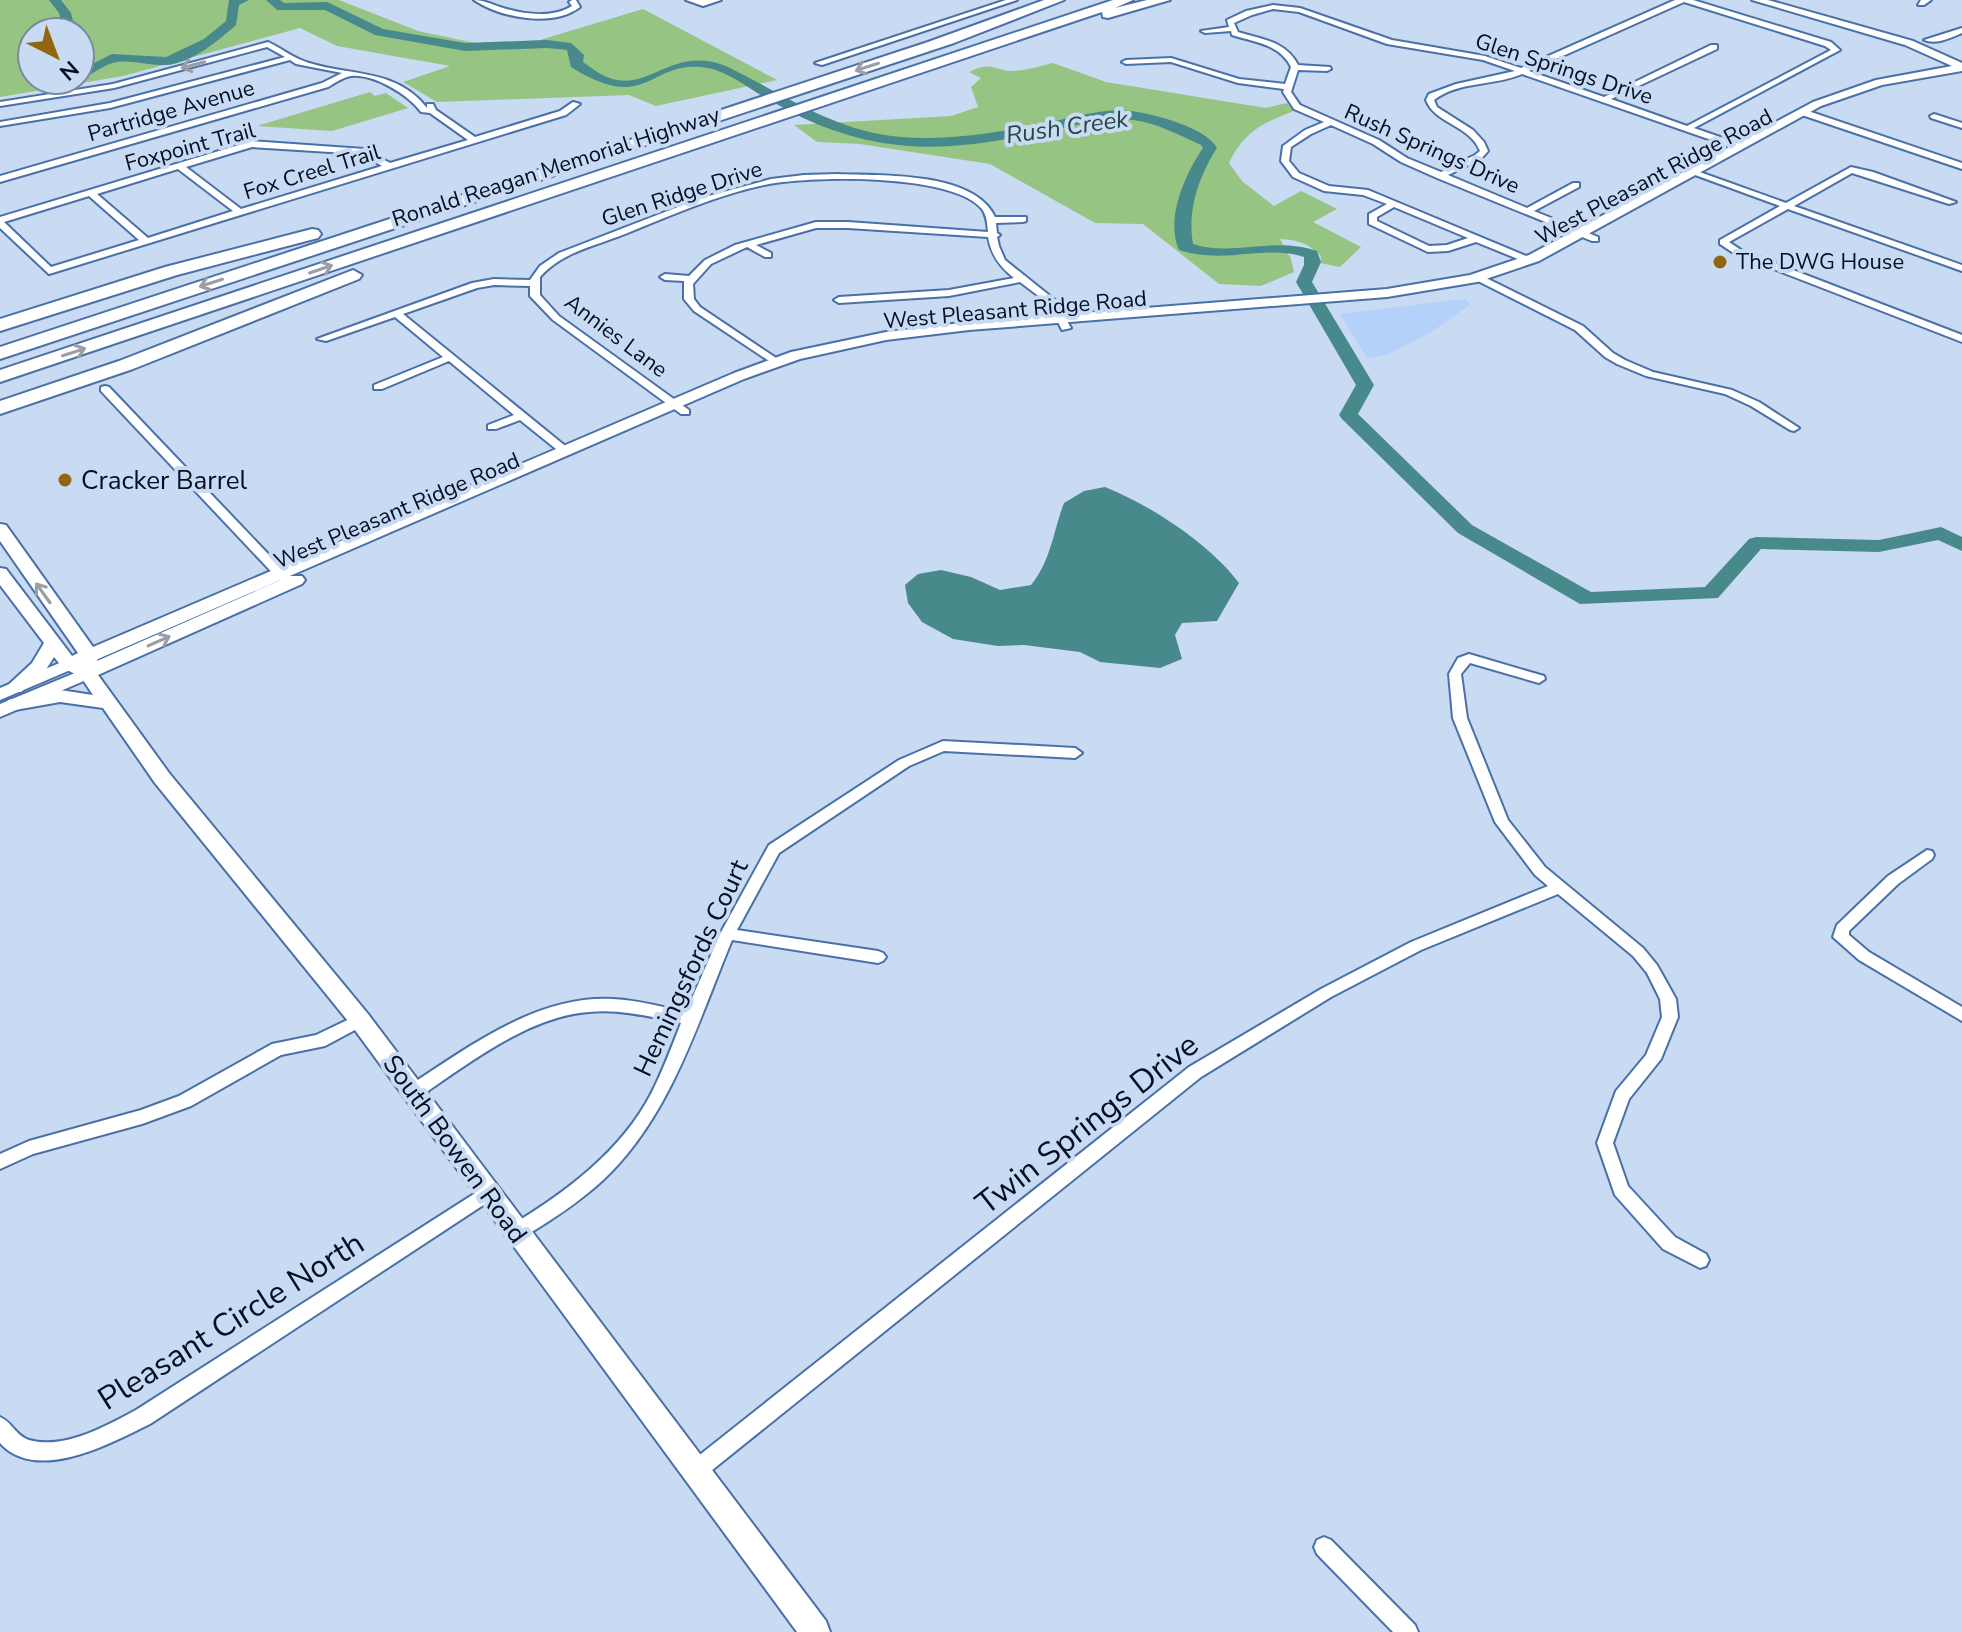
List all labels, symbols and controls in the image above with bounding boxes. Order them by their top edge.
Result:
north arrow [16,16,96,96]
street label: Glen Springs Drive [1471,26,1657,112]
text: N [53,53,85,87]
one-way arrow [181,58,207,73]
one-way arrow [855,61,880,76]
street label: Partridge Avenue [84,73,258,149]
street label: Rush Springs Drive [1340,97,1524,201]
street label: Ronald Reagan Memorial Highway [388,100,724,234]
water label: Rush Creek [1004,102,1131,151]
street label: West Pleasant Ridge Road [1530,102,1778,252]
street label: Foxpoint Trail [121,115,259,179]
street label: Fox Creel Trail [240,137,385,207]
street label: Glen Ridge Drive [598,154,766,234]
place label: The DWG House [1736,247,1904,277]
marker: The DWG House [1711,253,1729,271]
one-way arrow [308,261,333,276]
one-way arrow [199,277,224,292]
street label: West Pleasant Ridge Road [882,284,1148,336]
street label: Annies Lane [558,287,674,385]
one-way arrow [61,343,86,358]
street label: West Pleasant Ridge Road [269,446,525,576]
place label: Cracker Barrel [81,463,248,498]
marker: Cracker Barrel [56,471,74,489]
one-way arrow [35,583,51,605]
one-way arrow [146,633,170,648]
street label: Hemingsfords Court [625,853,757,1082]
street label: Twin Springs Drive [967,1023,1207,1225]
street label: South Bowen Road [375,1048,535,1250]
street label: Pleasant Circle North [90,1222,372,1420]

